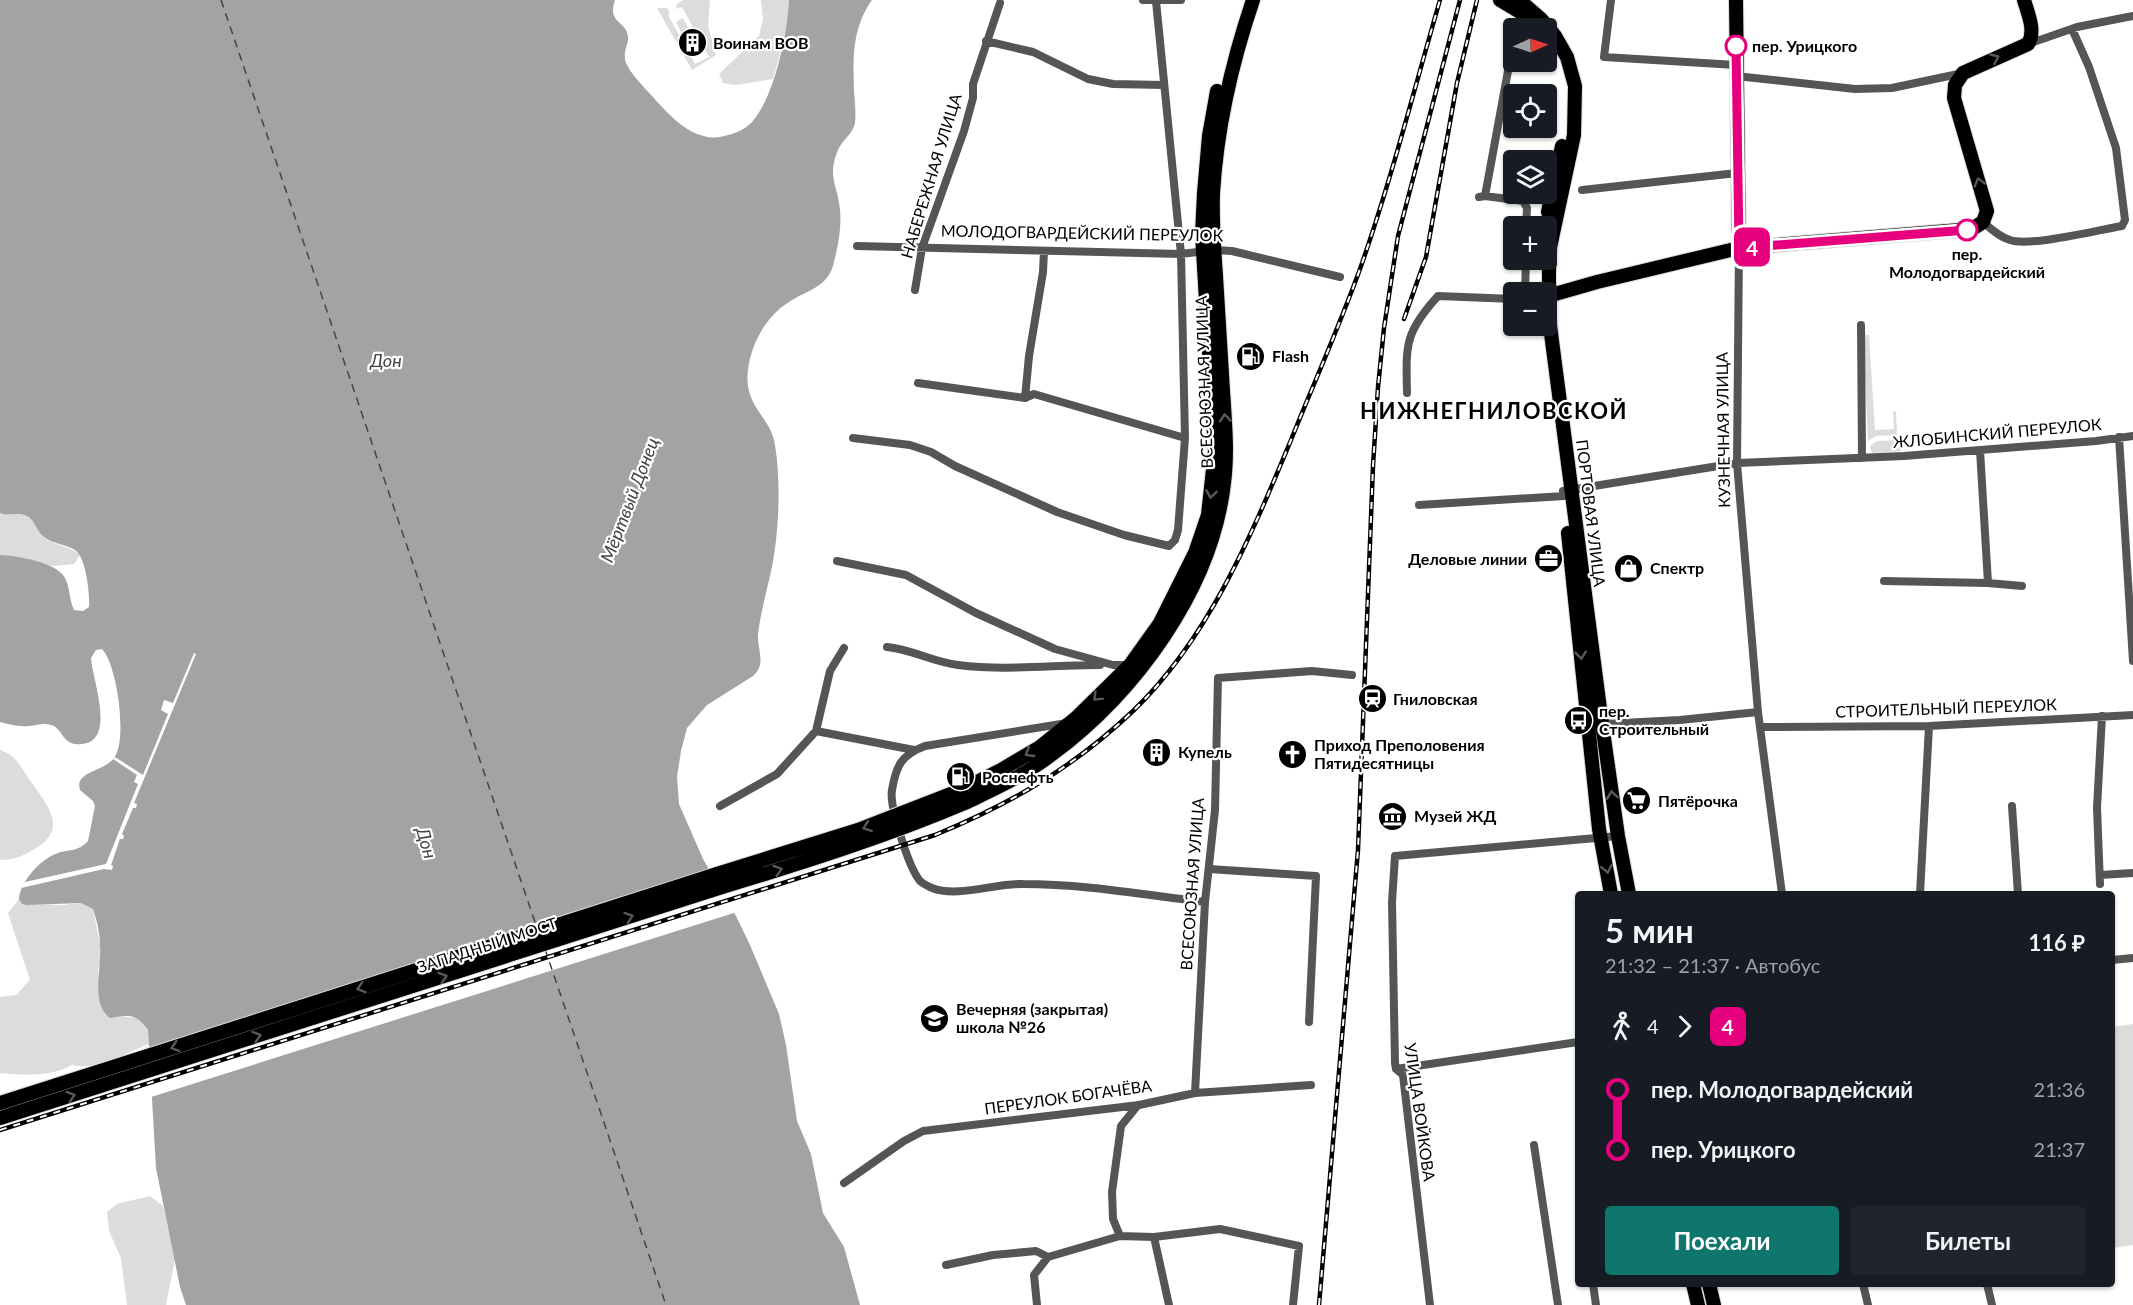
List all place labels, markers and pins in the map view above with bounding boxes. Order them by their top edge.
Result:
building icon: Воинам ВОВ [676,27,708,59]
place label: Воинам ВОВ [713,33,809,52]
marker: пер. Урицкого [1725,35,1747,57]
place label: пер. Урицкого [1752,36,1857,55]
marker: пер. Молодогвардейский [1956,219,1978,241]
place label: пер. Молодогвардейский [1889,244,2045,281]
fuel station icon: Flash [1235,340,1267,372]
place label: Flash [1272,346,1309,365]
office icon: Деловые линии [1532,543,1564,575]
place label: Деловые линии [1408,549,1527,568]
shop icon: Спектр [1613,552,1645,584]
place label: Спектр [1650,558,1704,577]
station icon: Гниловская [1356,683,1388,715]
place label: Гниловская [1393,689,1478,708]
place label: пер. Строительный [1599,701,1709,738]
bus stop icon: пер. Строительный [1562,704,1594,736]
place label: Приход Преполовения Пятидесятницы [1314,735,1485,772]
building icon: Купель [1141,736,1173,768]
church icon: Приход Преполовения Пятидесятницы [1277,738,1309,770]
place label: Купель [1178,742,1232,761]
fuel station icon: Роснефть [945,761,977,793]
place label: Роснефть [982,767,1054,786]
supermarket icon: Пятёрочка [1621,785,1653,817]
place label: Пятёрочка [1658,791,1738,810]
museum icon: Музей ЖД [1377,800,1409,832]
place label: Музей ЖД [1414,806,1497,825]
place label: Вечерняя (закрытая) школа №26 [956,999,1108,1036]
school or university icon: Вечерняя (закрытая) школа №26 [919,1002,951,1034]

